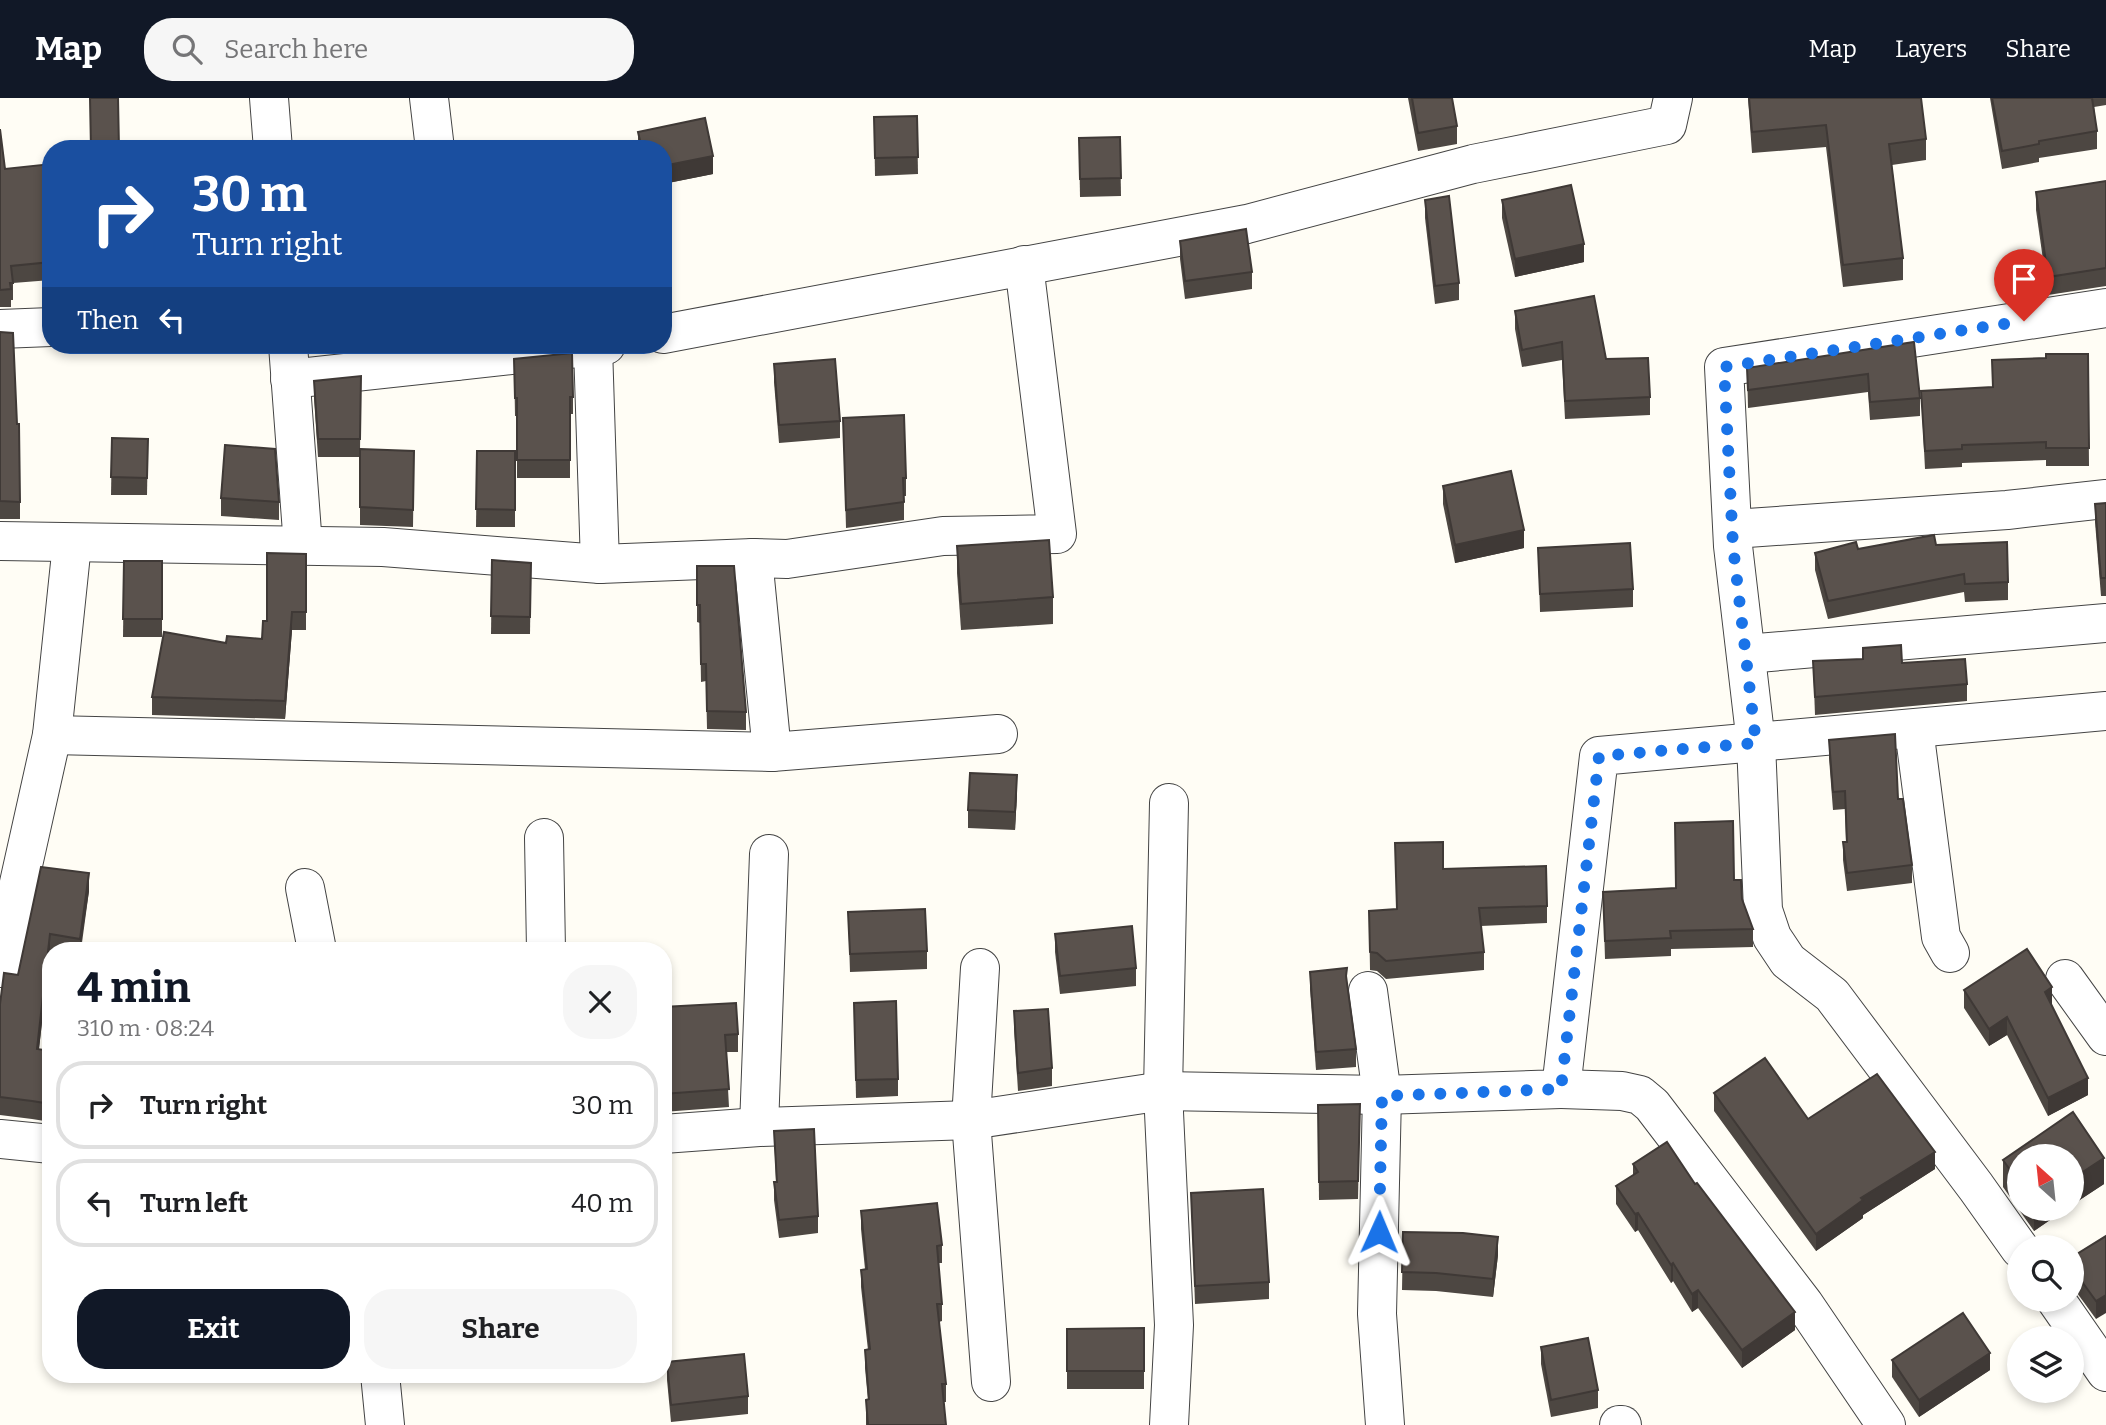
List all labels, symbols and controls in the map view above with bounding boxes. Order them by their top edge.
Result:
search box [144,18,634,81]
text: Map [35,29,102,69]
icon: search [168,30,206,68]
text: Search here [224,34,368,65]
text: Map [1809,35,1857,63]
text: Layers [1895,35,1967,63]
text: Share [2005,35,2071,63]
text: 30 m [192,165,307,224]
icon: right [77,168,168,259]
text: Turn right [192,225,343,263]
pin [1994,249,2054,321]
icon: arrive [2005,260,2043,298]
icon: left [153,301,191,339]
text: Then [77,305,139,336]
text: 4 min [77,963,191,1013]
button: close [563,965,637,1039]
text: 310 m · 08:24 [77,1014,214,1042]
icon: right [81,1086,119,1124]
text: Turn right [140,1090,267,1121]
text: 30 m [572,1090,633,1121]
north arrow [2007,1144,2084,1222]
map controls [2007,1144,2084,1403]
icon: left [81,1184,119,1222]
text: Turn left [140,1188,248,1219]
text: 40 m [571,1188,633,1219]
position arrow [1342,1195,1416,1269]
button: search [2007,1235,2084,1312]
button: Exit [77,1289,350,1369]
button: Share [364,1289,637,1369]
button: layers [2007,1326,2084,1403]

